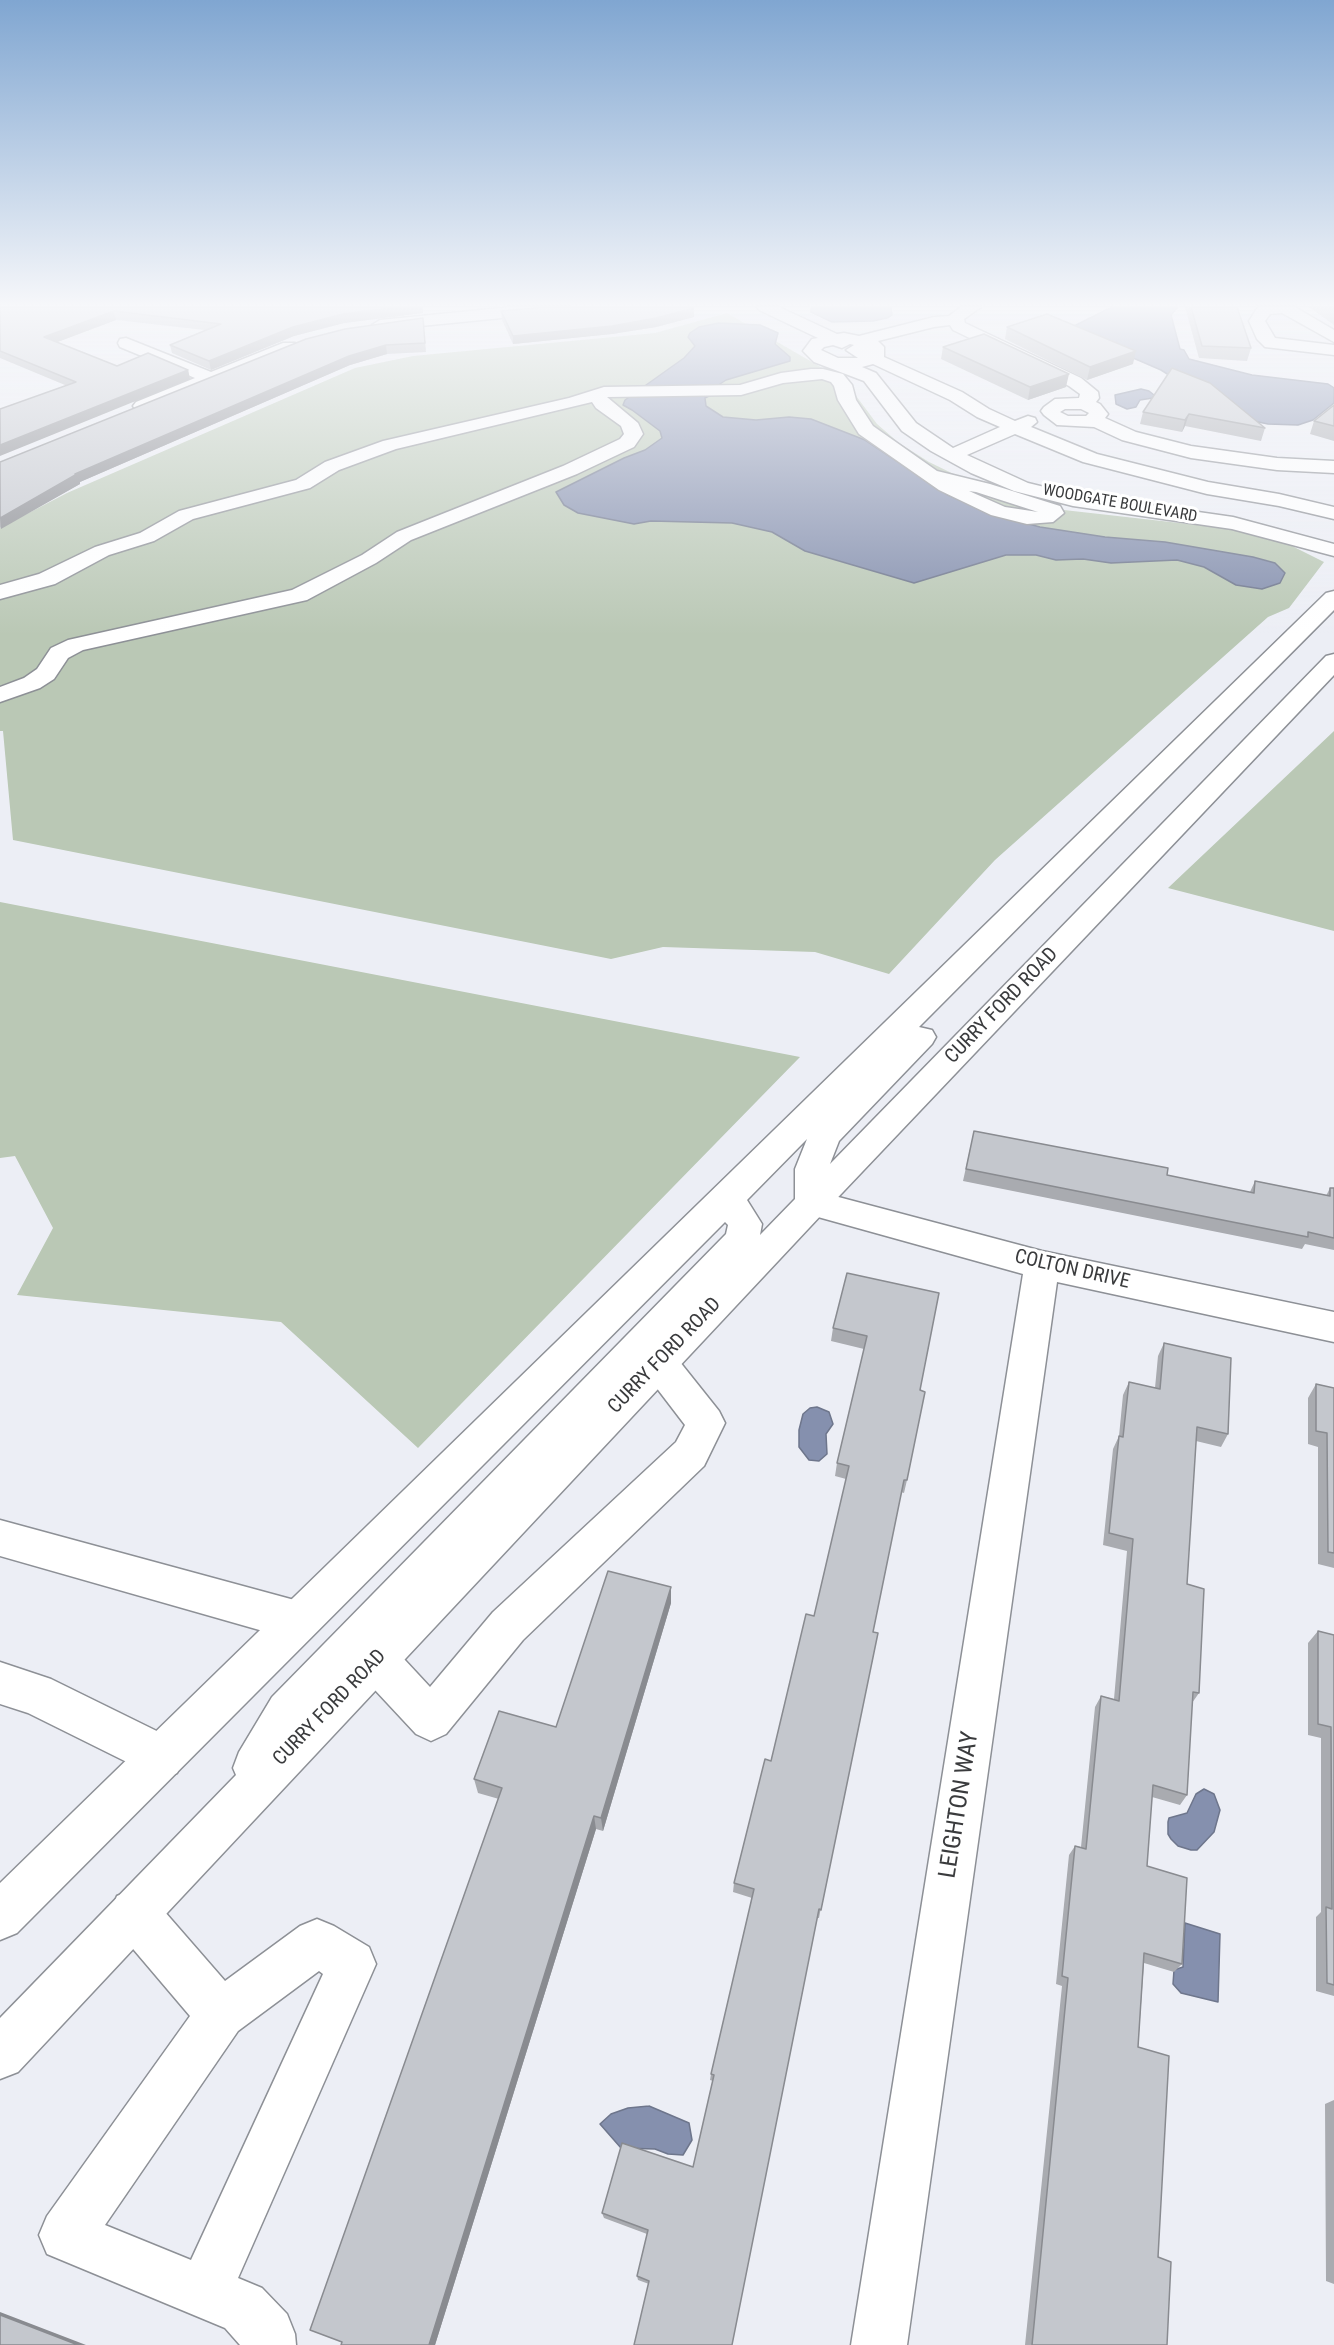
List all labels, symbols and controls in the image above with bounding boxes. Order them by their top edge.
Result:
street label: WOODGATE BOULEVARD [1041,481,1199,527]
street label: CURRY FORD ROAD [941,943,1063,1069]
street label: COLTON DRIVE [1012,1245,1132,1295]
street label: CURRY FORD ROAD [604,1293,726,1419]
street label: CURRY FORD ROAD [269,1645,391,1771]
street label: LEIGHTON WAY [934,1730,986,1880]

